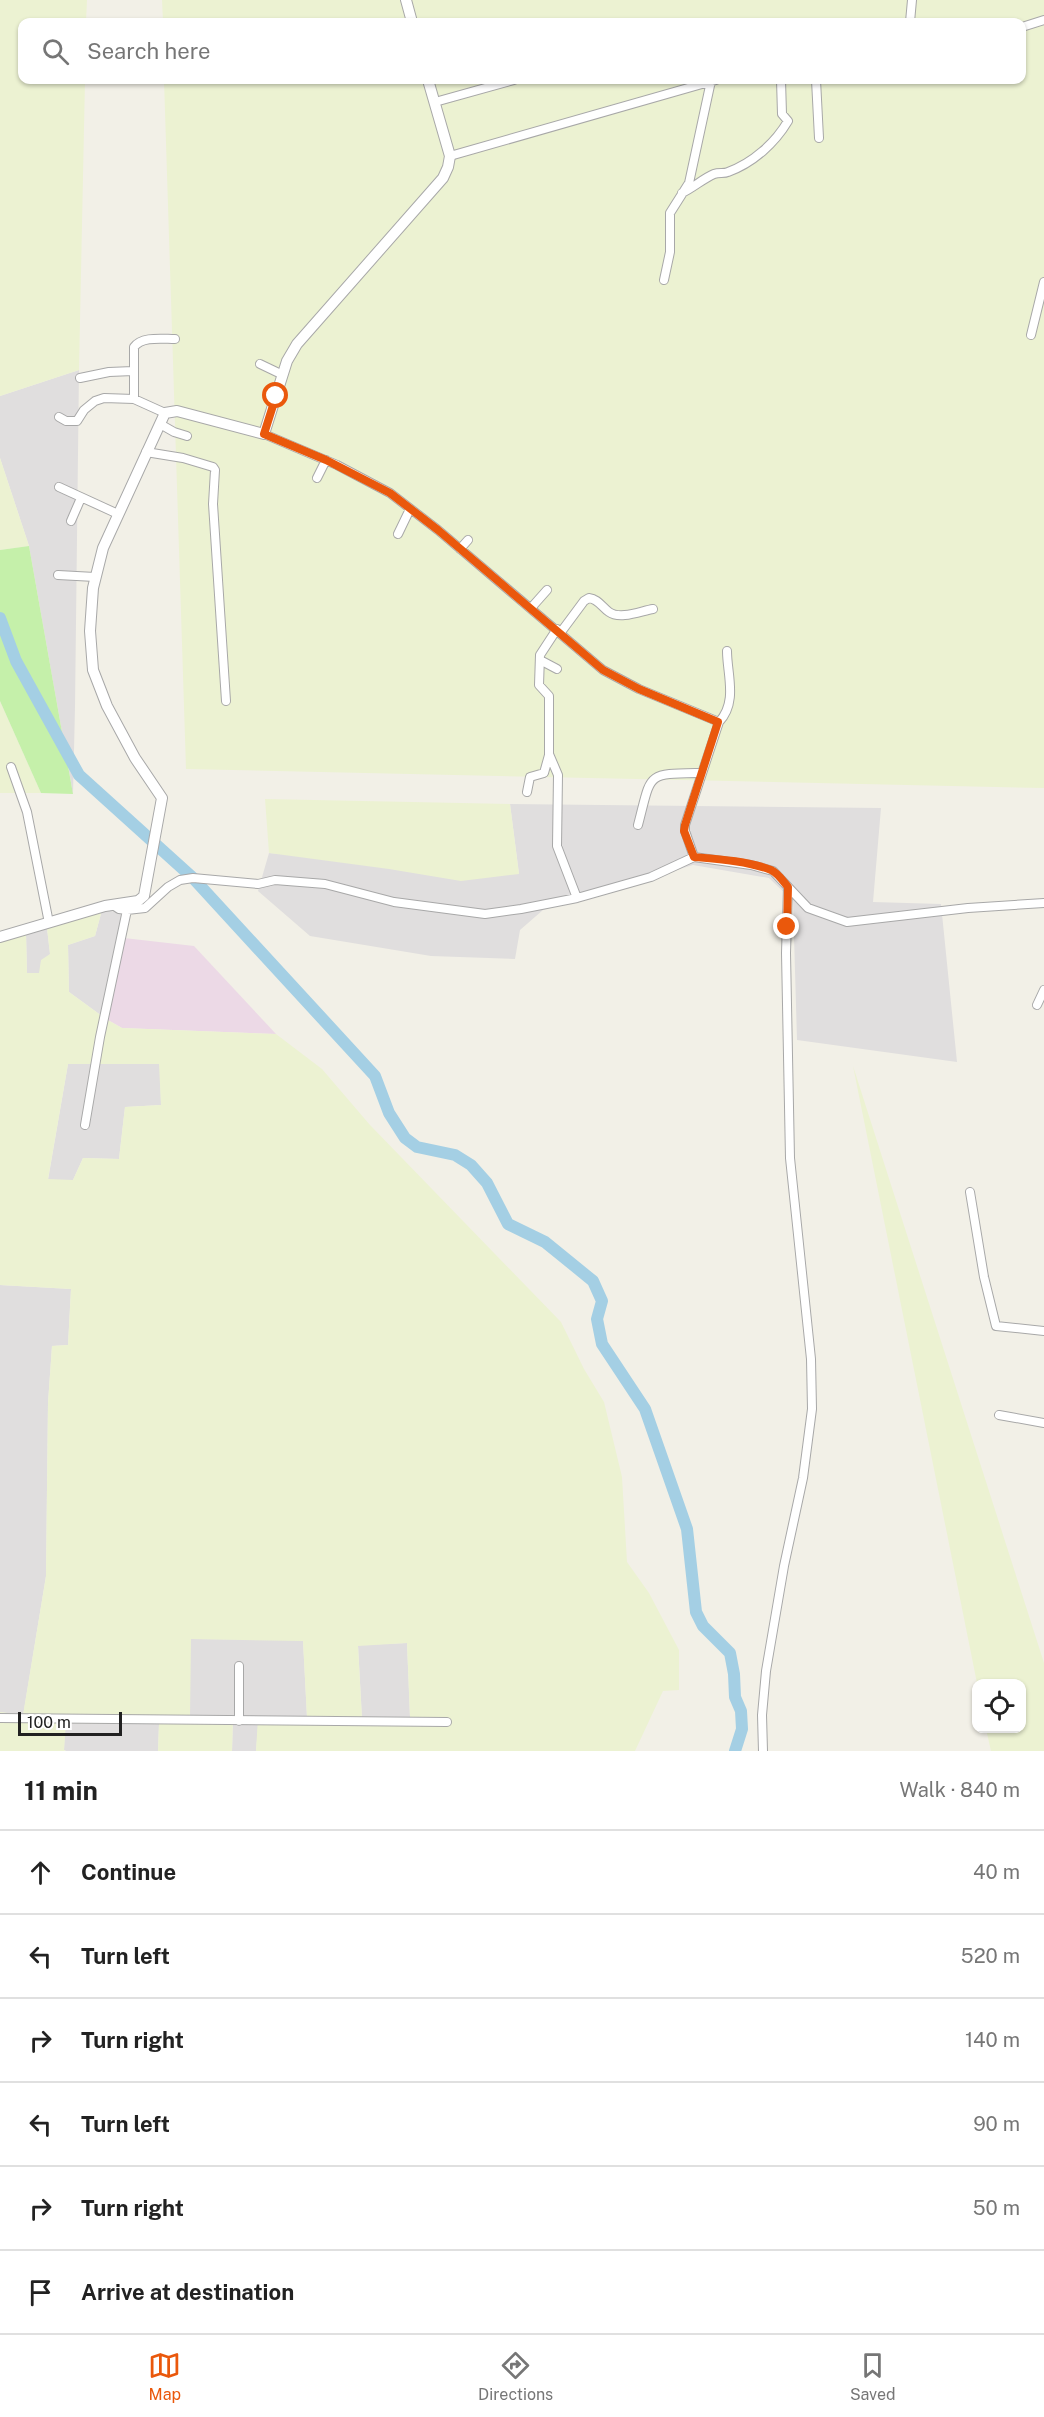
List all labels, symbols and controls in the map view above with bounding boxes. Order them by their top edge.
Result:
search box [18,18,1026,84]
icon: search [39,35,72,68]
text: Search here [87,38,211,64]
route start [262,382,288,408]
route end [773,913,799,939]
map controls [972,1679,1026,1733]
button: locate [972,1679,1026,1733]
scale bar [18,1709,122,1736]
text: 100 m [27,1713,71,1732]
text: 11 min [24,1775,98,1806]
text: Walk · 840 m [899,1778,1020,1802]
icon: ahead [24,1856,57,1889]
text: Continue [81,1859,176,1885]
text: 40 m [973,1860,1020,1884]
icon: left [24,1940,57,1973]
text: Turn left [81,1943,170,1969]
text: 520 m [961,1944,1020,1968]
icon: right [24,2024,57,2057]
text: Turn right [81,2027,184,2053]
text: 140 m [965,2028,1020,2052]
icon: left [24,2108,57,2141]
text: Turn left [81,2111,170,2137]
text: 90 m [973,2112,1020,2136]
icon: right [24,2192,57,2225]
text: Turn right [81,2195,184,2221]
text: 50 m [973,2196,1020,2220]
icon: arrive [24,2276,57,2309]
text: Arrive at destination [81,2279,294,2305]
tab: Map [148,2349,181,2404]
tab: Directions [478,2349,553,2404]
tab: Saved [850,2349,896,2404]

